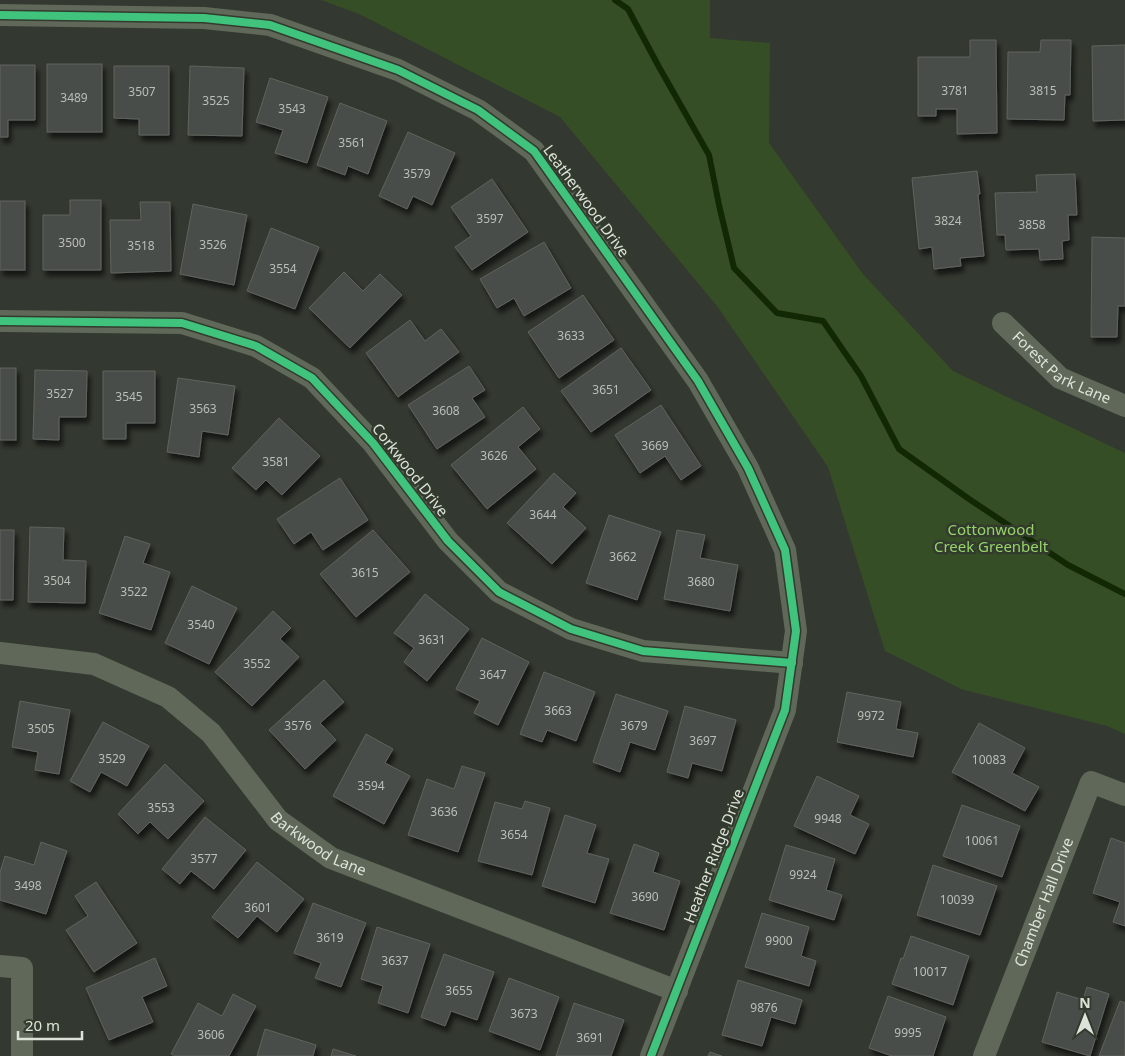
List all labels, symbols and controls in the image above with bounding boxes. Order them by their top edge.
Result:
house number: 3781 [941,82,969,99]
house number: 3815 [1029,82,1057,99]
house number: 3507 [128,83,156,100]
house number: 3489 [60,89,88,106]
house number: 3525 [202,92,230,109]
house number: 3543 [278,100,306,117]
house number: 3561 [338,134,366,151]
street label: Leatherwood Drive [539,140,634,261]
house number: 3579 [403,165,431,182]
house number: 3597 [476,210,504,227]
house number: 3824 [934,212,962,229]
house number: 3858 [1018,216,1046,233]
house number: 3500 [58,234,86,251]
house number: 3526 [199,236,227,253]
house number: 3518 [127,237,155,254]
house number: 3554 [269,260,297,277]
street label: Forest Park Lane [1008,326,1114,408]
house number: 3633 [557,327,585,344]
house number: 3651 [592,381,620,398]
house number: 3527 [46,385,74,402]
house number: 3545 [115,388,143,405]
house number: 3563 [189,400,217,417]
house number: 3608 [432,402,460,419]
street label: Corkwood Drive [368,419,453,520]
house number: 3669 [641,437,669,454]
house number: 3626 [480,447,508,464]
house number: 3581 [262,453,290,470]
house number: 3644 [529,506,557,523]
park label: Cottonwood Creek Greenbelt [934,519,1049,556]
house number: 3662 [609,548,637,565]
house number: 3615 [351,564,379,581]
house number: 3504 [43,572,71,589]
house number: 3680 [687,573,715,590]
house number: 3522 [120,583,148,600]
house number: 3540 [187,616,215,633]
house number: 3631 [418,631,446,648]
house number: 3552 [243,655,271,672]
house number: 3647 [479,666,507,683]
house number: 3663 [544,702,572,719]
house number: 9972 [857,707,885,724]
house number: 3576 [284,717,312,734]
house number: 3679 [620,717,648,734]
house number: 3505 [27,720,55,737]
house number: 3697 [689,732,717,749]
house number: 3529 [98,750,126,767]
house number: 10083 [972,751,1006,768]
house number: 3594 [357,777,385,794]
street label: Heather Ridge Drive [678,786,748,926]
house number: 3553 [147,799,175,816]
house number: 3636 [430,803,458,820]
street label: Barkwood Lane [266,807,369,880]
house number: 9948 [814,810,842,827]
house number: 3654 [500,826,528,843]
house number: 10061 [965,832,999,849]
street label: Chamber Hall Drive [1009,834,1077,970]
house number: 3577 [190,850,218,867]
house number: 9924 [789,866,817,883]
house number: 3498 [14,877,42,894]
house number: 3690 [631,888,659,905]
house number: 10039 [940,891,974,908]
house number: 3601 [244,899,272,916]
house number: 3619 [316,929,344,946]
house number: 9900 [765,932,793,949]
house number: 3637 [381,952,409,969]
house number: 10017 [913,963,947,980]
house number: 3655 [445,982,473,999]
north arrow [1060,991,1110,1041]
text: N [1079,993,1091,1012]
house number: 9876 [750,999,778,1016]
house number: 3673 [510,1005,538,1022]
scale bar [18,1008,81,1040]
text: 20 m [25,1015,60,1035]
house number: 9995 [894,1024,922,1041]
house number: 3606 [197,1026,225,1043]
house number: 3691 [576,1029,604,1046]

